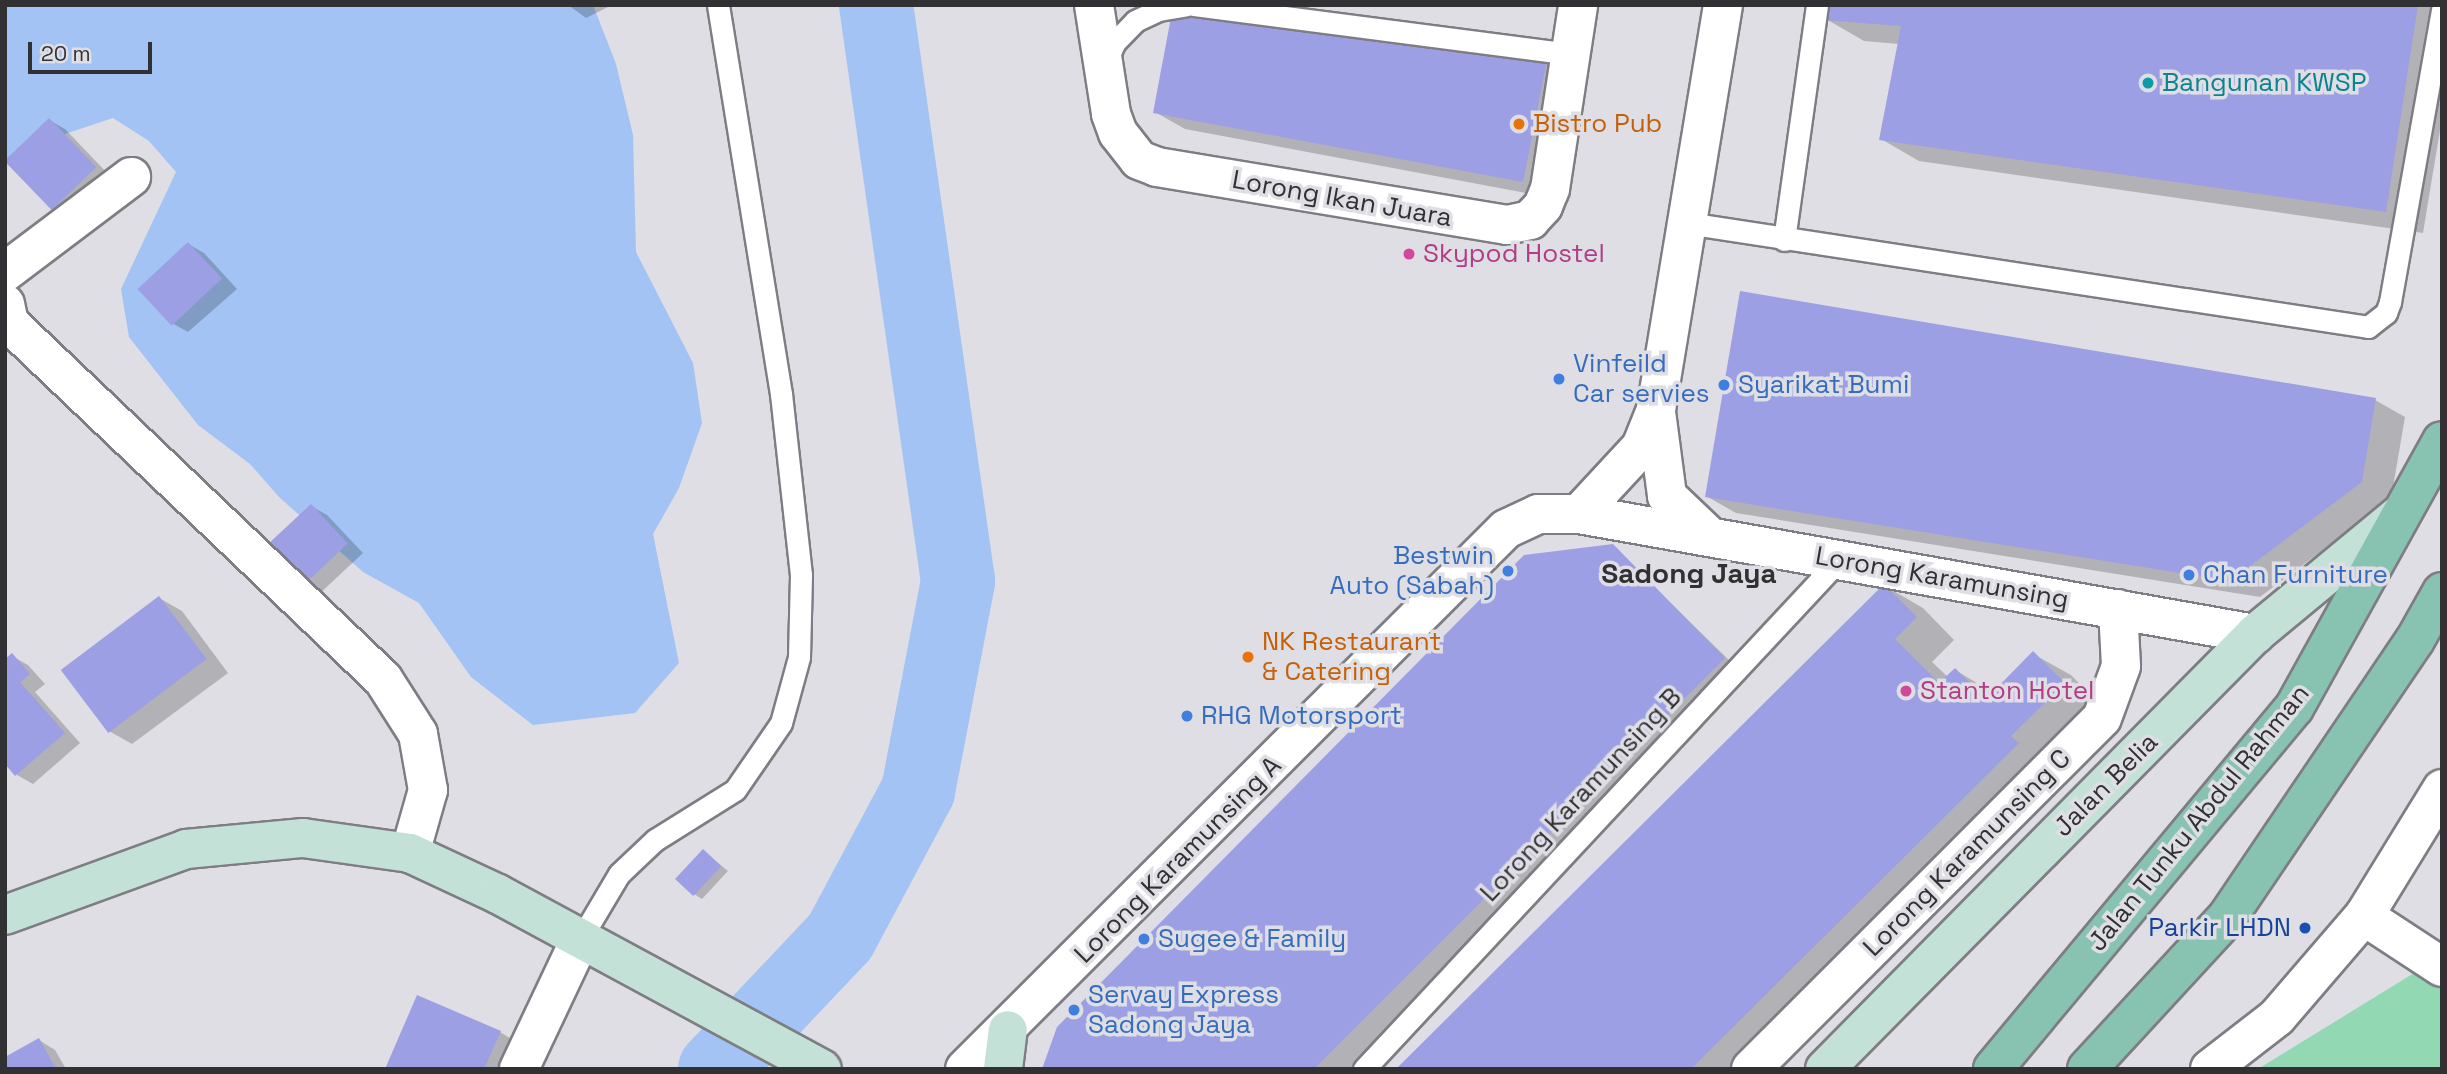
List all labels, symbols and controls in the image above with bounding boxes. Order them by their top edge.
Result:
scale bar [32,28,156,72]
text: 20 m [41,40,91,67]
place label: Bangunan KWSP [2162,67,2366,99]
marker: Bangunan KWSP [2140,75,2156,91]
place label: Bistro Pub [1533,108,1662,140]
marker: Bistro Pub [1511,116,1527,132]
street label: Lorong Ikan Juara [1230,164,1454,234]
place label: Skypod Hostel [1423,238,1605,270]
marker: Skypod Hostel [1401,246,1417,262]
place label: Vinfeild Car servies [1573,348,1709,410]
place label: Syarikat Bumi [1738,369,1909,401]
marker: Vinfeild Car servies [1551,371,1567,387]
marker: Syarikat Bumi [1716,377,1732,393]
place label: Bestwin Auto (Sabah) [1330,540,1494,602]
street label: Lorong Karamunsing [1813,540,2071,616]
district label: Sadong Jaya [1601,556,1777,590]
place label: Chan Furniture [2203,559,2388,591]
marker: Bestwin Auto (Sabah) [1500,563,1516,579]
marker: Chan Furniture [2181,567,2197,583]
place label: NK Restaurant & Catering [1262,626,1441,688]
marker: NK Restaurant & Catering [1240,649,1256,665]
place label: Stanton Hotel [1920,675,2094,707]
street label: Jalan Tunku Abdul Rahman [2082,678,2316,958]
street label: Lorong Karamunsing B [1474,682,1688,908]
marker: Stanton Hotel [1898,683,1914,699]
place label: RHG Motorsport [1201,700,1402,732]
marker: RHG Motorsport [1179,708,1195,724]
street label: Jalan Belia [2048,727,2164,843]
street label: Lorong Karamunsing C [1857,743,2077,963]
street label: Lorong Karamunsing A [1068,750,1288,970]
place label: Parkir LHDN [2148,912,2291,944]
marker: Parkir LHDN [2297,920,2313,936]
place label: Sugee & Family [1158,923,1346,955]
marker: Sugee & Family [1136,931,1152,947]
place label: Servay Express Sadong Jaya [1088,979,1279,1040]
marker: Servay Express Sadong Jaya [1066,1002,1082,1018]

